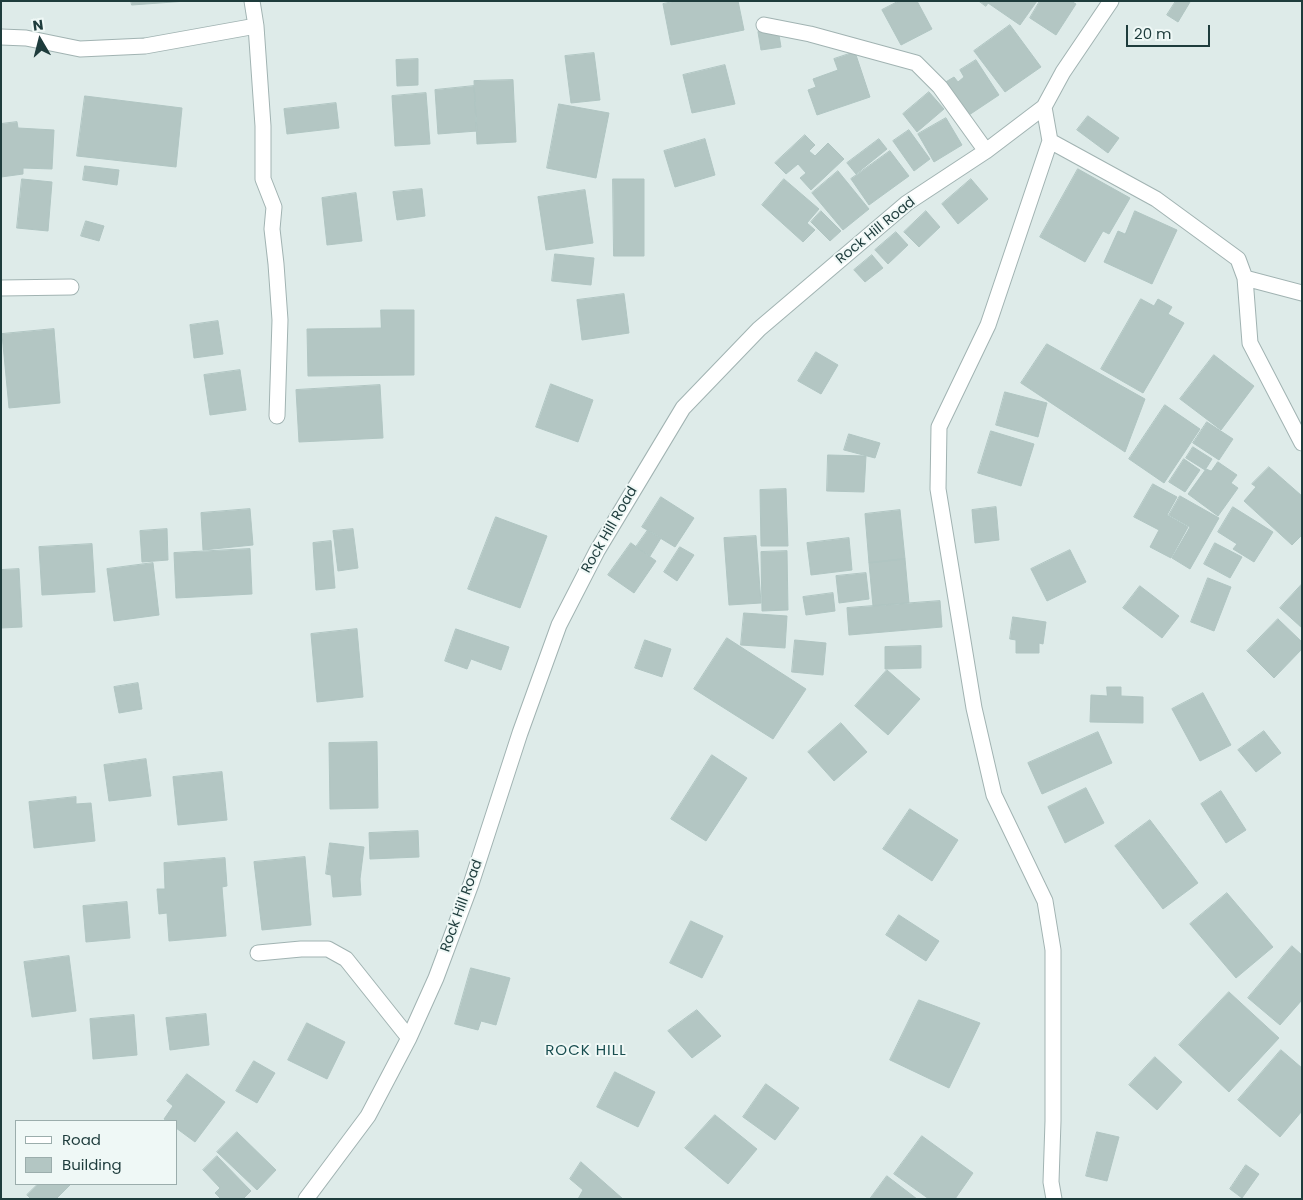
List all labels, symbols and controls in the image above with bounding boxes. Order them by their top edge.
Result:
north arrow [15,15,65,65]
text: N [31,15,45,36]
scale bar [1128,15,1212,47]
text: 20 m [1134,23,1172,44]
street label: Rock Hill Road [833,194,919,268]
street label: Rock Hill Road [578,484,642,576]
street label: Rock Hill Road [438,858,486,954]
district label: ROCK HILL [544,1042,628,1060]
legend [15,1120,178,1185]
text: Road [62,1129,101,1150]
text: Building [62,1154,122,1175]

